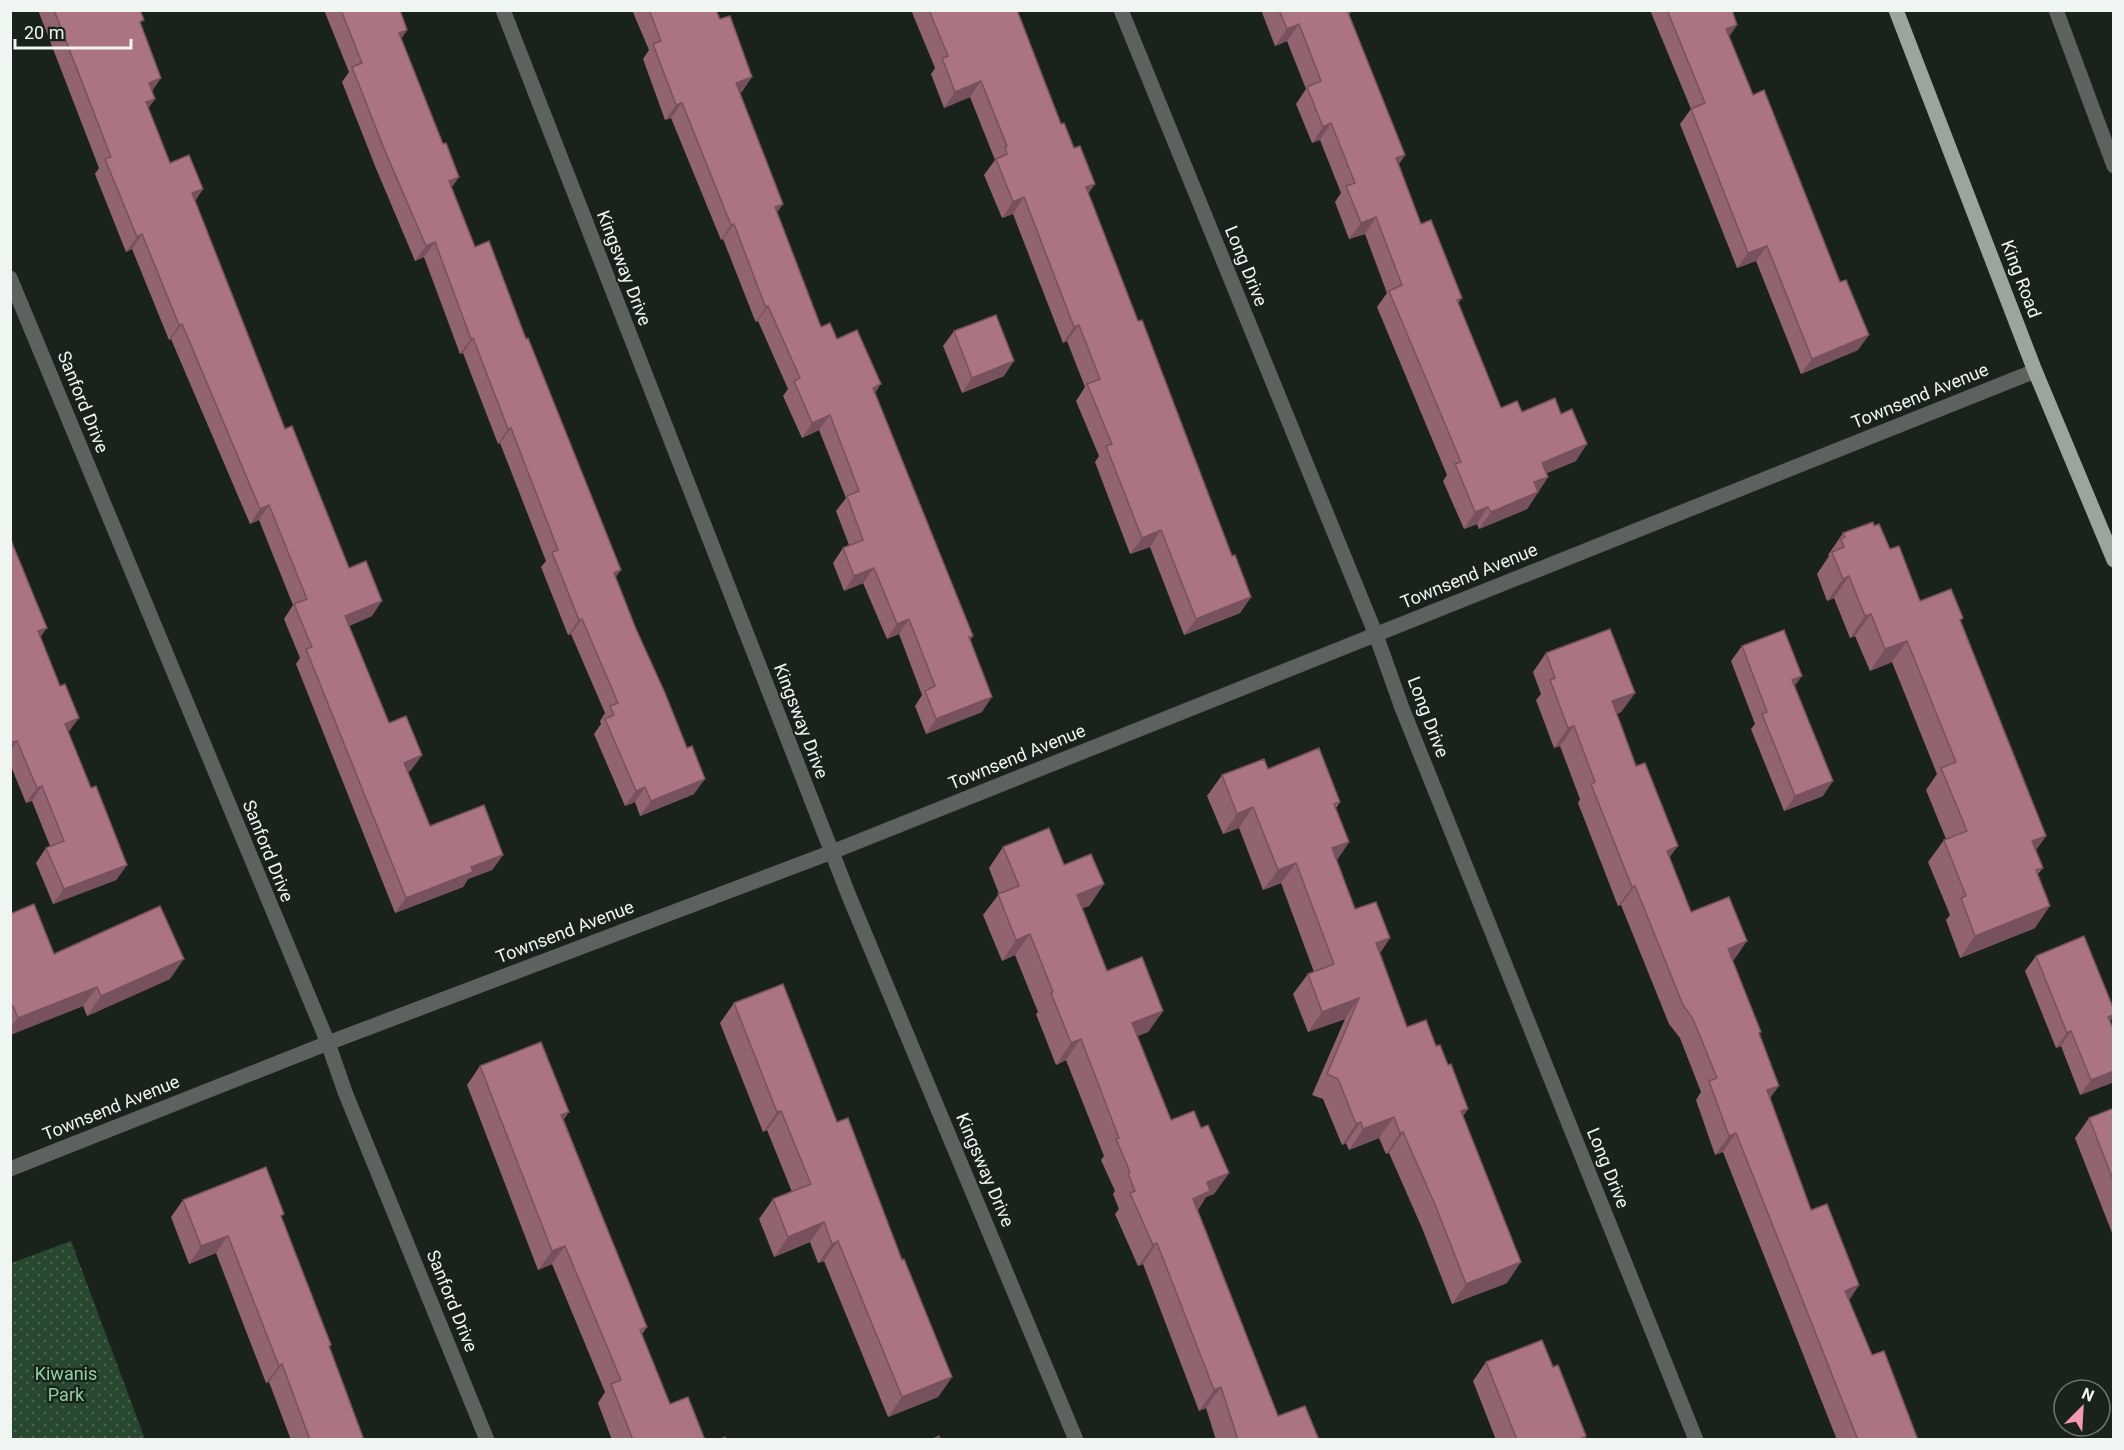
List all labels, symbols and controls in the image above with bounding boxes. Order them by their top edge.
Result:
scale bar [15,12,130,50]
text: 20 m [24,22,64,43]
street label: Kingsway Drive [593,207,656,328]
street label: Long Drive [1221,223,1272,309]
street label: King Road [1997,237,2046,321]
street label: Sanford Drive [54,348,113,456]
street label: Townsend Avenue [1848,358,1991,433]
street label: Townsend Avenue [1397,538,1540,613]
street label: Kingsway Drive [770,660,833,781]
street label: Long Drive [1403,673,1453,760]
street label: Townsend Avenue [945,719,1088,794]
street label: Sanford Drive [239,797,298,905]
street label: Townsend Avenue [493,896,637,967]
street label: Townsend Avenue [39,1070,182,1145]
street label: Kingsway Drive [952,1110,1019,1230]
street label: Long Drive [1583,1125,1634,1211]
street label: Sanford Drive [423,1247,482,1355]
park label: Kiwanis Park [35,1363,97,1405]
north arrow [2052,1378,2112,1438]
text: N [2079,1384,2097,1406]

